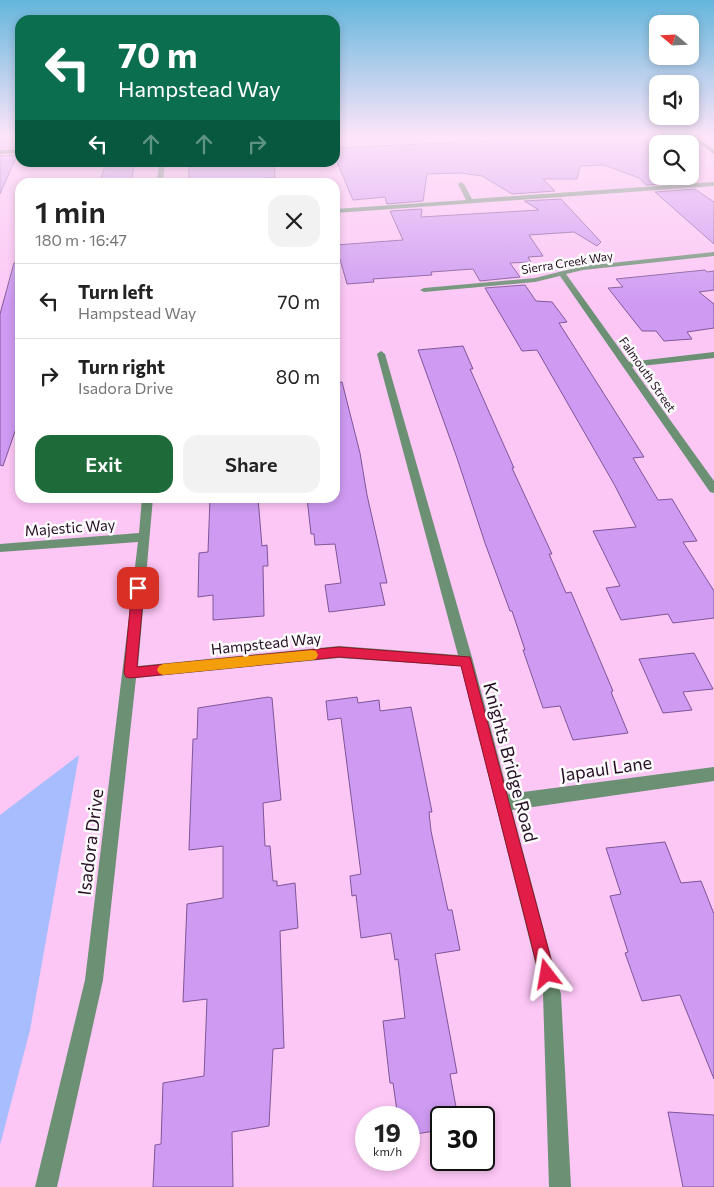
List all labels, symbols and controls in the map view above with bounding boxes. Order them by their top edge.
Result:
north arrow [649,15,699,65]
map controls [649,15,699,185]
text: 70 m [118,32,198,75]
icon: left [35,35,100,100]
text: Hampstead Way [118,75,281,102]
button: sound [649,75,699,125]
icon: left [84,130,112,158]
icon: ahead [137,130,165,158]
icon: ahead [190,130,218,158]
icon: right [243,130,271,158]
button: search [649,135,699,185]
text: 1 min [35,192,106,229]
button: close [268,195,320,247]
text: 180 m · 16:47 [35,230,127,249]
street label: Sierra Creek Way [520,248,614,276]
text: Turn left [78,280,153,303]
icon: left [35,287,63,315]
text: 70 m [277,290,320,313]
text: Hampstead Way [78,303,196,322]
street label: Falmouth Street [617,334,679,414]
text: Turn right [78,355,165,378]
icon: right [35,362,63,390]
text: 80 m [276,365,320,388]
text: Isadora Drive [78,378,173,397]
button: Exit [35,435,173,493]
button: Share [183,435,320,493]
street label: Majestic Way [24,515,116,539]
pin [117,567,159,609]
icon: arrive [124,574,152,602]
street label: Hampstead Way [210,628,322,658]
street label: Knights Bridge Road [479,680,543,844]
street label: Japaul Lane [559,751,653,785]
street label: Isadora Drive [73,787,107,897]
position arrow [520,947,572,999]
speed limit sign: 30 [430,1106,495,1171]
text: 19 [374,1117,401,1147]
text: km/h [373,1144,402,1158]

